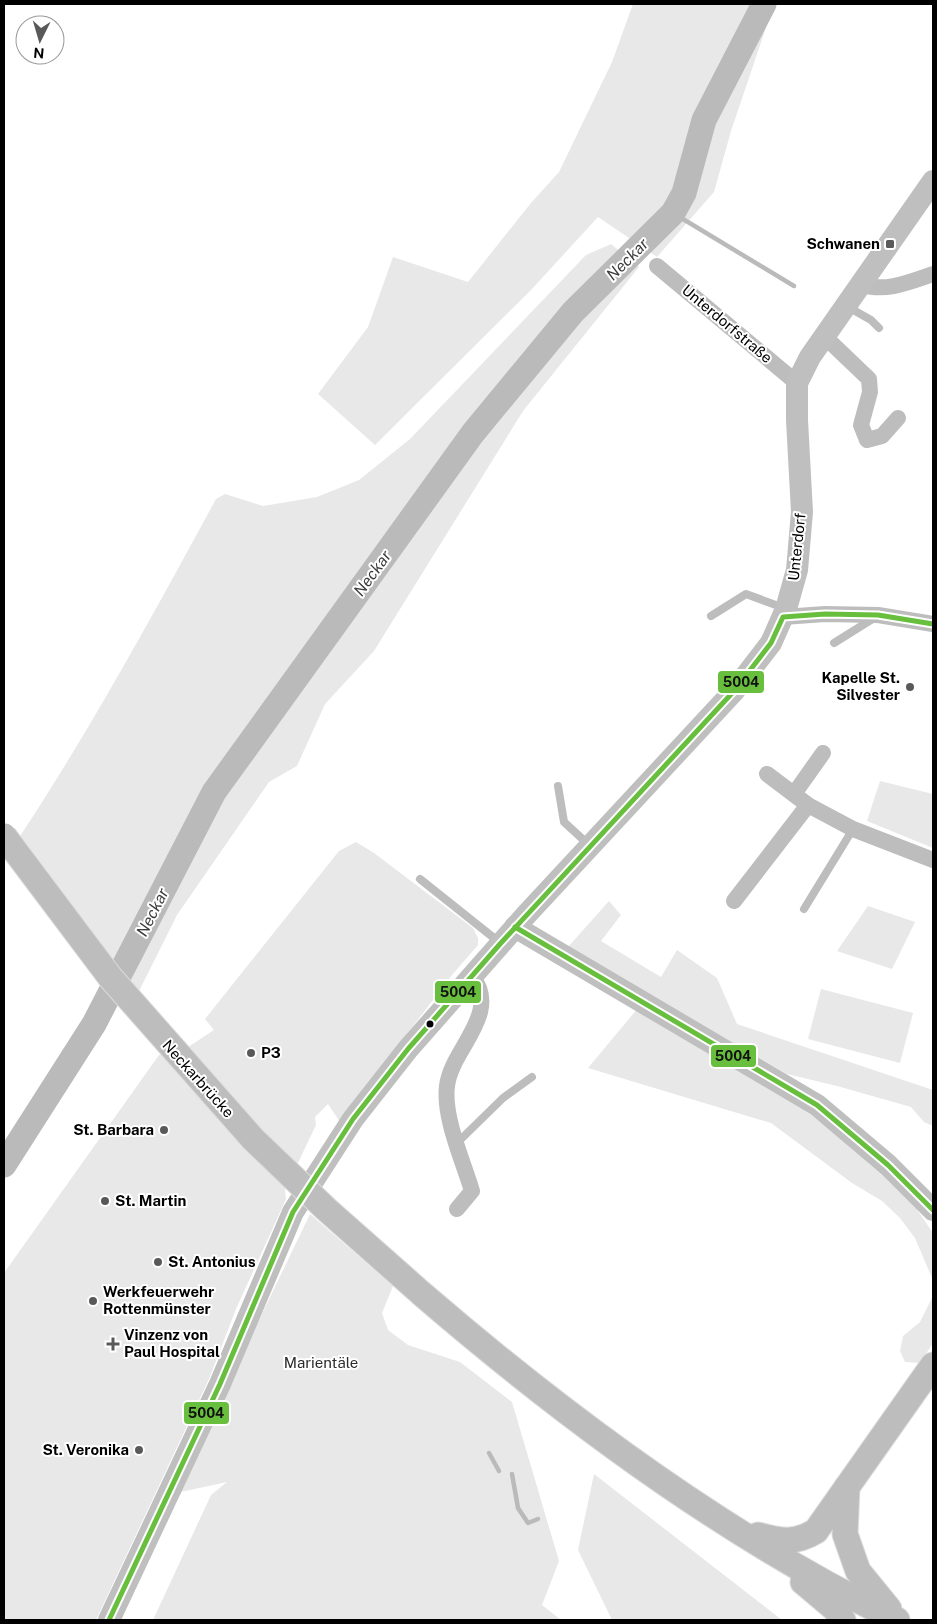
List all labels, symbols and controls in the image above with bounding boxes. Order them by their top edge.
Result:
north arrow [15,15,65,65]
text: N [33,45,45,61]
water label: Neckar [602,234,653,284]
place label: Schwanen [806,235,880,252]
marker: Schwanen [884,238,896,250]
street label: Unterdorfstraße [679,281,776,366]
street label: Unterdorf [784,512,809,582]
water label: Neckar [350,546,396,600]
place label: Kapelle St. Silvester [822,669,900,703]
line badge: 5004 [717,670,765,694]
text: 5004 [723,674,759,690]
marker: Kapelle St. Silvester [904,681,916,693]
water label: Neckar [132,884,173,940]
line badge: 5004 [434,980,482,1004]
text: 5004 [440,984,476,1000]
unlabelled marker [425,1019,435,1029]
street label: Neckarbrücke [159,1036,238,1121]
place label: P3 [261,1044,281,1061]
line badge: 5004 [710,1044,757,1068]
marker: P3 [245,1047,257,1059]
text: 5004 [715,1048,751,1064]
place label: St. Barbara [73,1121,154,1138]
marker: St. Barbara [158,1124,170,1136]
place label: St. Martin [115,1192,186,1209]
marker: St. Martin [99,1195,111,1207]
place label: St. Antonius [168,1253,256,1270]
marker: St. Antonius [152,1256,164,1268]
place label: Werkfeuerwehr Rottenmünster [103,1283,214,1317]
marker: Werkfeuerwehr Rottenmünster [87,1295,99,1307]
place label: Vinzenz von Paul Hospital [124,1326,220,1360]
marker: Vinzenz von Paul Hospital [106,1337,120,1351]
park label: Marientäle [284,1354,358,1371]
line badge: 5004 [183,1401,230,1425]
text: 5004 [188,1405,224,1421]
place label: St. Veronika [42,1441,129,1458]
marker: St. Veronika [133,1444,145,1456]

